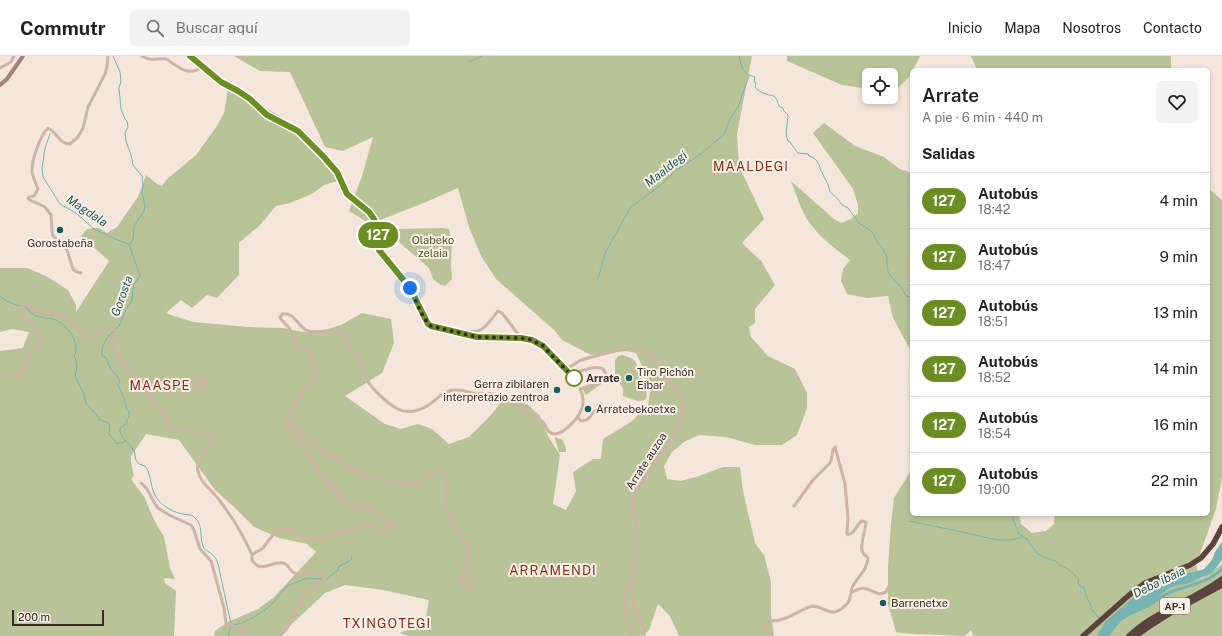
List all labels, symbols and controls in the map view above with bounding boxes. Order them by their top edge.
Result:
search box [130,10,410,46]
text: Commutr [20,17,106,39]
icon: search [144,17,166,39]
text: Buscar aquí [176,19,258,36]
text: Inicio [948,20,982,36]
text: Mapa [1004,20,1040,36]
text: Nosotros [1062,20,1121,36]
text: Contacto [1143,20,1202,36]
map controls [862,68,898,104]
button: locate [862,68,898,104]
button: heart [1156,81,1198,123]
text: Arrate [922,84,979,106]
text: A pie · 6 min · 440 m [922,110,1043,125]
text: Salidas [922,145,975,162]
water label: Maaldegi [642,148,690,190]
district label: MAALDEGI [713,159,789,174]
text: Autobús [978,185,1038,202]
water label: Magdala [64,192,110,230]
text: 4 min [1159,192,1198,209]
text: 127 [932,193,956,209]
text: 18:42 [978,202,1010,217]
line badge: 127 [355,222,401,248]
marker: Gorostabeña [55,225,65,235]
text: 127 [366,227,390,243]
park label: Olabeko zelaia [412,234,454,259]
place label: Gorostabeña [27,237,93,249]
text: Autobús [978,241,1038,258]
text: 9 min [1160,248,1198,265]
text: 127 [932,249,956,265]
text: 18:47 [978,258,1011,273]
water label: Gorosta [108,274,136,318]
your location [400,278,420,298]
text: Autobús [978,297,1038,314]
text: 13 min [1153,304,1198,321]
text: 127 [932,305,956,321]
text: 18:51 [978,314,1008,329]
text: Autobús [978,353,1038,370]
text: 14 min [1153,360,1198,377]
text: 127 [932,361,956,377]
place label: Tiro Pichón Eibar [637,366,694,391]
marker: Arrate [565,369,583,387]
text: 18:52 [978,370,1011,385]
place label: Arrate [586,372,620,384]
marker: Tiro Pichón Eibar [624,373,634,383]
district label: MAASPE [130,378,190,393]
place label: Gerra zibilaren interpretazio zentroa [443,378,549,403]
marker: Gerra zibilaren interpretazio zentroa [552,385,562,395]
place label: Arratebekoetxe [596,403,676,415]
marker: Arratebekoetxe [583,404,593,414]
text: Autobús [978,409,1038,426]
text: 16 min [1153,416,1198,433]
text: 127 [932,417,956,433]
text: 18:54 [978,426,1011,441]
street label: Arrate auzoa [623,430,669,492]
text: Autobús [978,465,1038,482]
text: 22 min [1151,472,1198,489]
text: 127 [932,473,956,489]
text: 19:00 [978,482,1010,497]
district label: ARRAMENDI [509,563,597,578]
water label: Deba ibaia [1131,563,1187,601]
place label: Barrenetxe [891,597,948,609]
marker: Barrenetxe [878,598,888,608]
road number: AP-1 [1160,598,1190,614]
scale bar [12,608,104,627]
text: 200 m [18,611,50,623]
district label: TXINGOTEGI [343,616,431,631]

